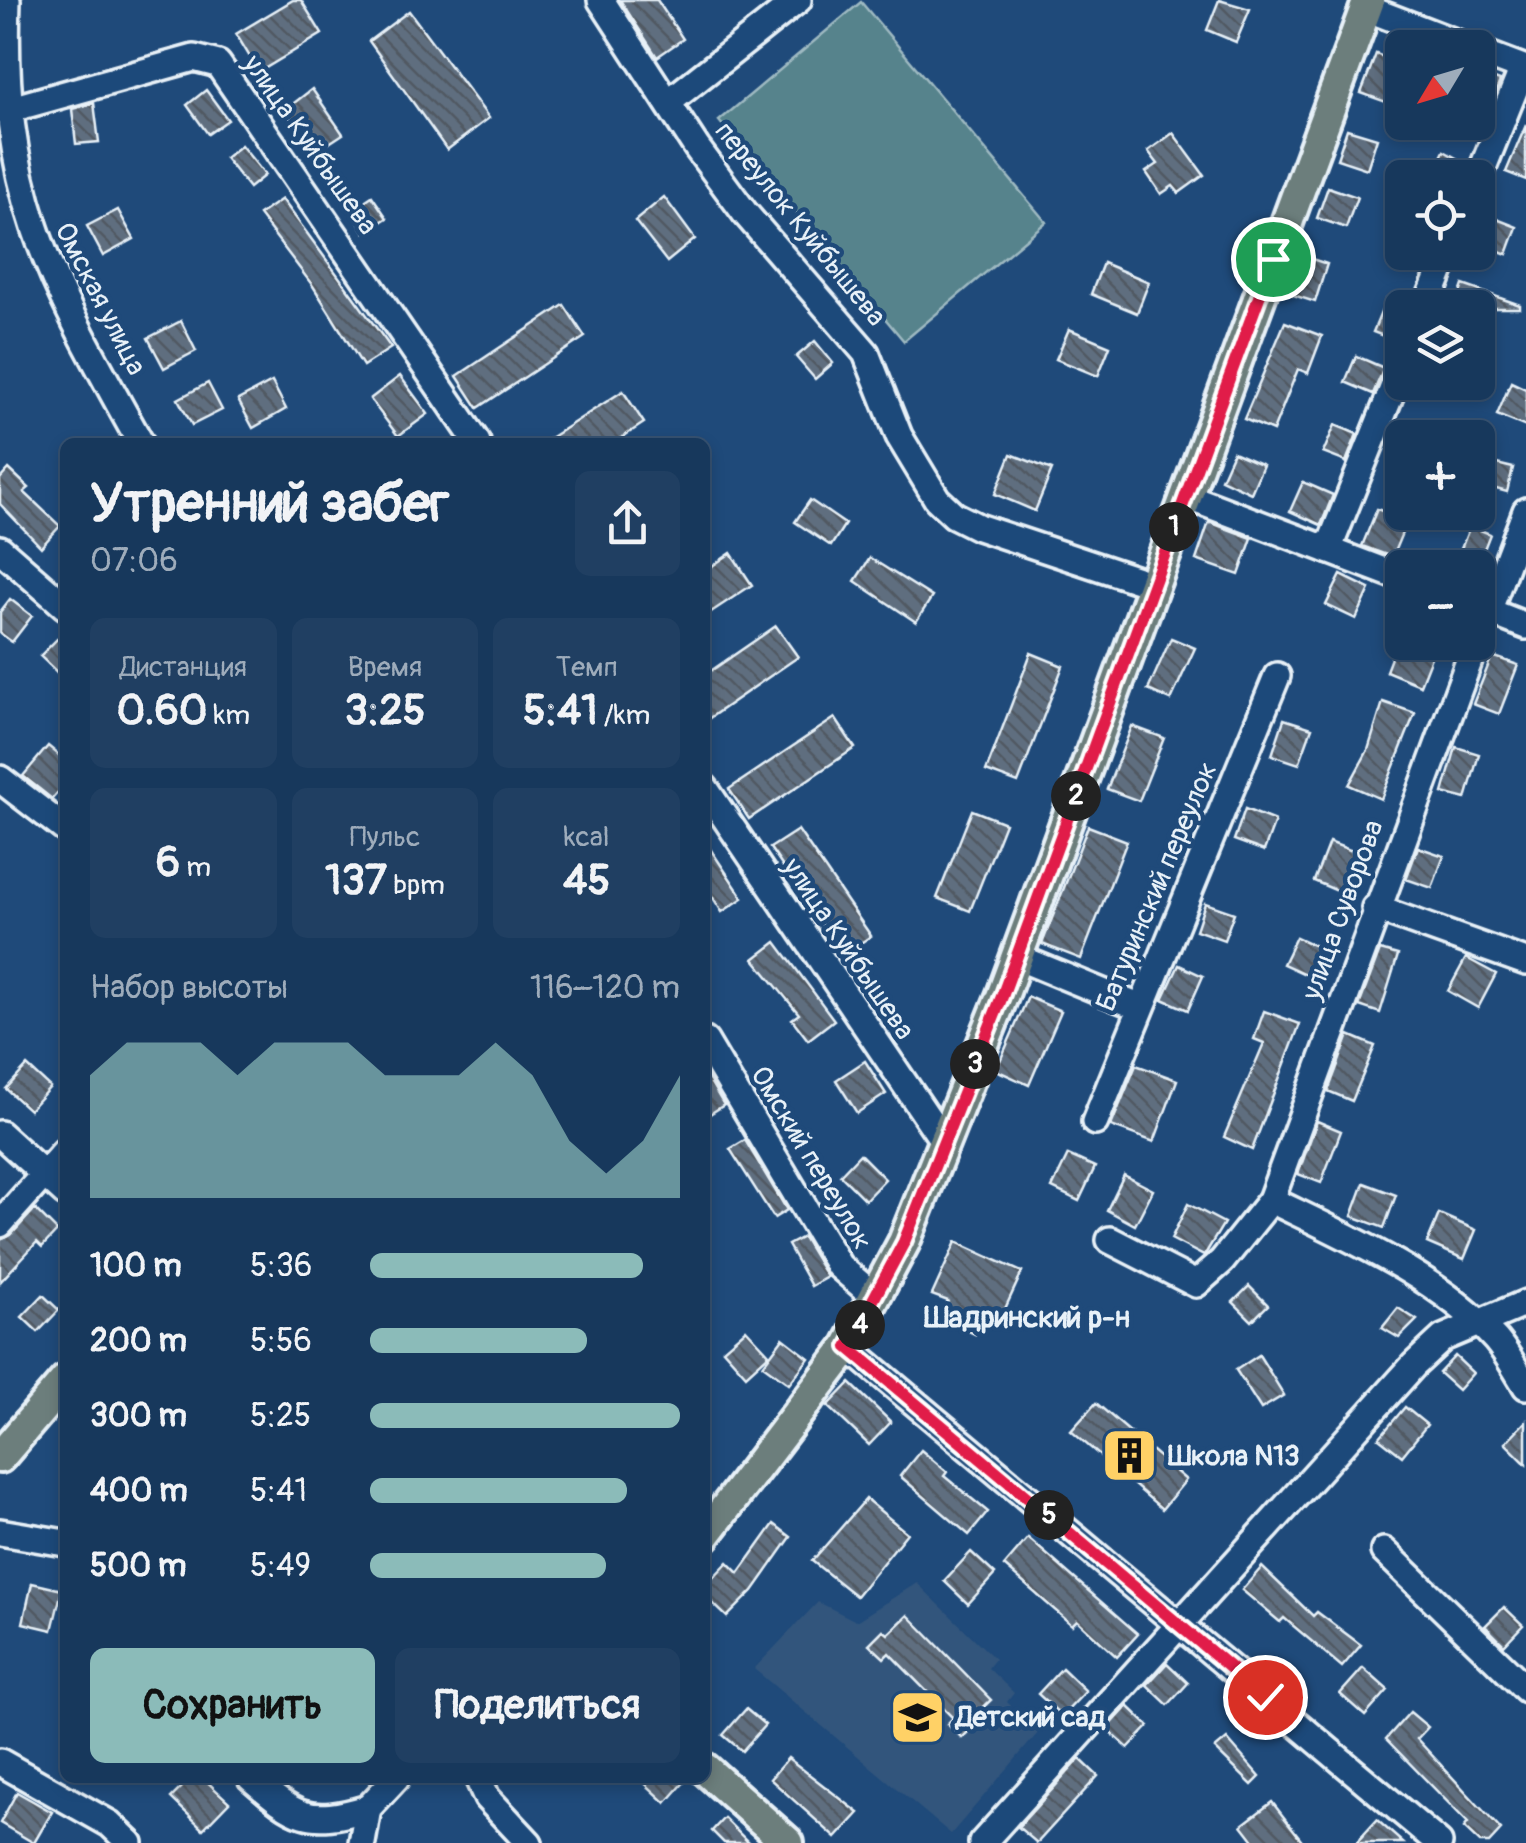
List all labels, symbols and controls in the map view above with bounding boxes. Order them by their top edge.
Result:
north arrow [1385,30,1495,140]
map controls [1385,30,1495,660]
street label: улица Куйбышева [234,47,385,242]
street label: переулок Куйбышева [707,115,893,333]
button: locate [1385,160,1495,270]
street label: Омская улица [47,217,153,381]
pin [1231,217,1316,302]
icon: arrive [1246,232,1301,287]
button: layers [1385,290,1495,400]
button: + [1385,420,1495,530]
text: Утренний забег [90,469,449,538]
button: share [575,471,680,576]
pin: 1 [1149,502,1199,552]
text: 1 [1169,509,1179,544]
text: 07:06 [90,541,178,581]
button: − [1385,550,1495,660]
text: Дистанция [120,650,247,685]
text: Время [348,650,422,685]
text: Темп [556,650,618,685]
text: 0.60 [117,685,208,737]
text: 3:25 [345,685,425,737]
text: 5:41 [523,685,598,737]
text: km [208,698,250,733]
text: /km [598,698,650,733]
street label: Батуринский переулок [1089,757,1225,1017]
pin: 2 [1051,771,1101,821]
text: 2 [1068,778,1084,813]
street label: улица Суворова [1294,815,1392,1006]
text: Пульс [350,820,420,855]
text: kcal [564,820,609,855]
text: 6 [156,837,180,889]
text: m [180,850,211,885]
street label: улица Куйбышева [774,851,922,1047]
text: 137 [325,855,387,907]
text: 45 [563,855,610,907]
text: bpm [387,868,445,903]
text: Набор высоты [90,968,288,1008]
text: 116–120 m [530,968,680,1008]
pin: 3 [950,1039,1000,1089]
text: 3 [967,1046,983,1081]
street label: Омский переулок [742,1060,880,1256]
text: 100 m [90,1246,182,1286]
text: 5:36 [250,1246,312,1286]
district label: Шадринский р-н [923,1299,1130,1336]
pin: 4 [835,1300,885,1350]
text: 4 [852,1307,868,1342]
text: 200 m [90,1321,187,1361]
text: 5:56 [250,1321,312,1361]
text: 300 m [90,1396,187,1436]
text: 5:25 [250,1396,311,1436]
building icon: Школа N13 [1099,1426,1159,1486]
place label: Школа N13 [1167,1439,1300,1474]
text: 400 m [90,1471,188,1511]
text: 5:41 [250,1471,307,1511]
pin: 5 [1024,1490,1074,1540]
text: 5 [1041,1497,1057,1532]
text: 500 m [90,1546,186,1586]
text: 5:49 [250,1546,311,1586]
button: Сохранить [90,1648,375,1763]
button: Поделиться [395,1648,680,1763]
pin [1223,1655,1308,1740]
icon: check [1238,1670,1293,1725]
school or university icon: Детский сад [887,1687,947,1747]
place label: Детский сад [954,1700,1107,1735]

